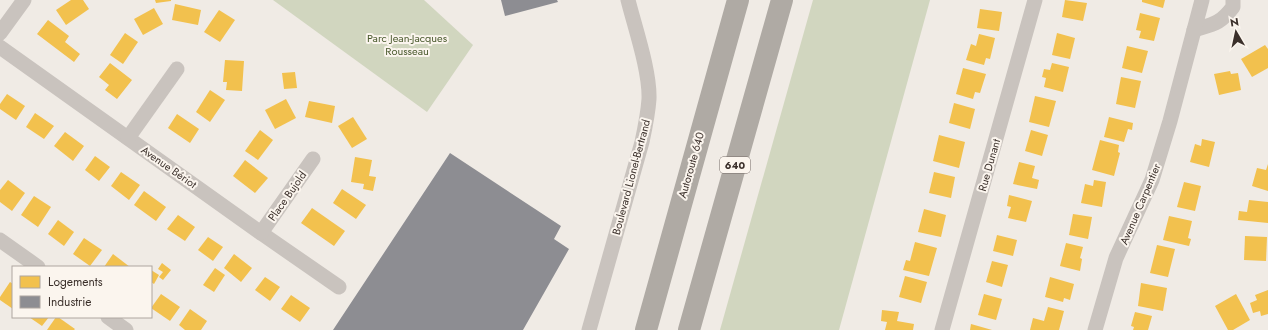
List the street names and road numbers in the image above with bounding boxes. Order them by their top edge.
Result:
street label: Boulevard Lionel-Bertrand [608,118,654,236]
street label: Autoroute 640 [674,130,708,200]
street label: Rue Dunant [974,137,1004,193]
street label: Avenue Bériot [138,142,200,192]
road number: 640 [720,157,750,173]
street label: Avenue Carpentier [1116,161,1164,247]
street label: Place Bujold [264,168,310,224]

